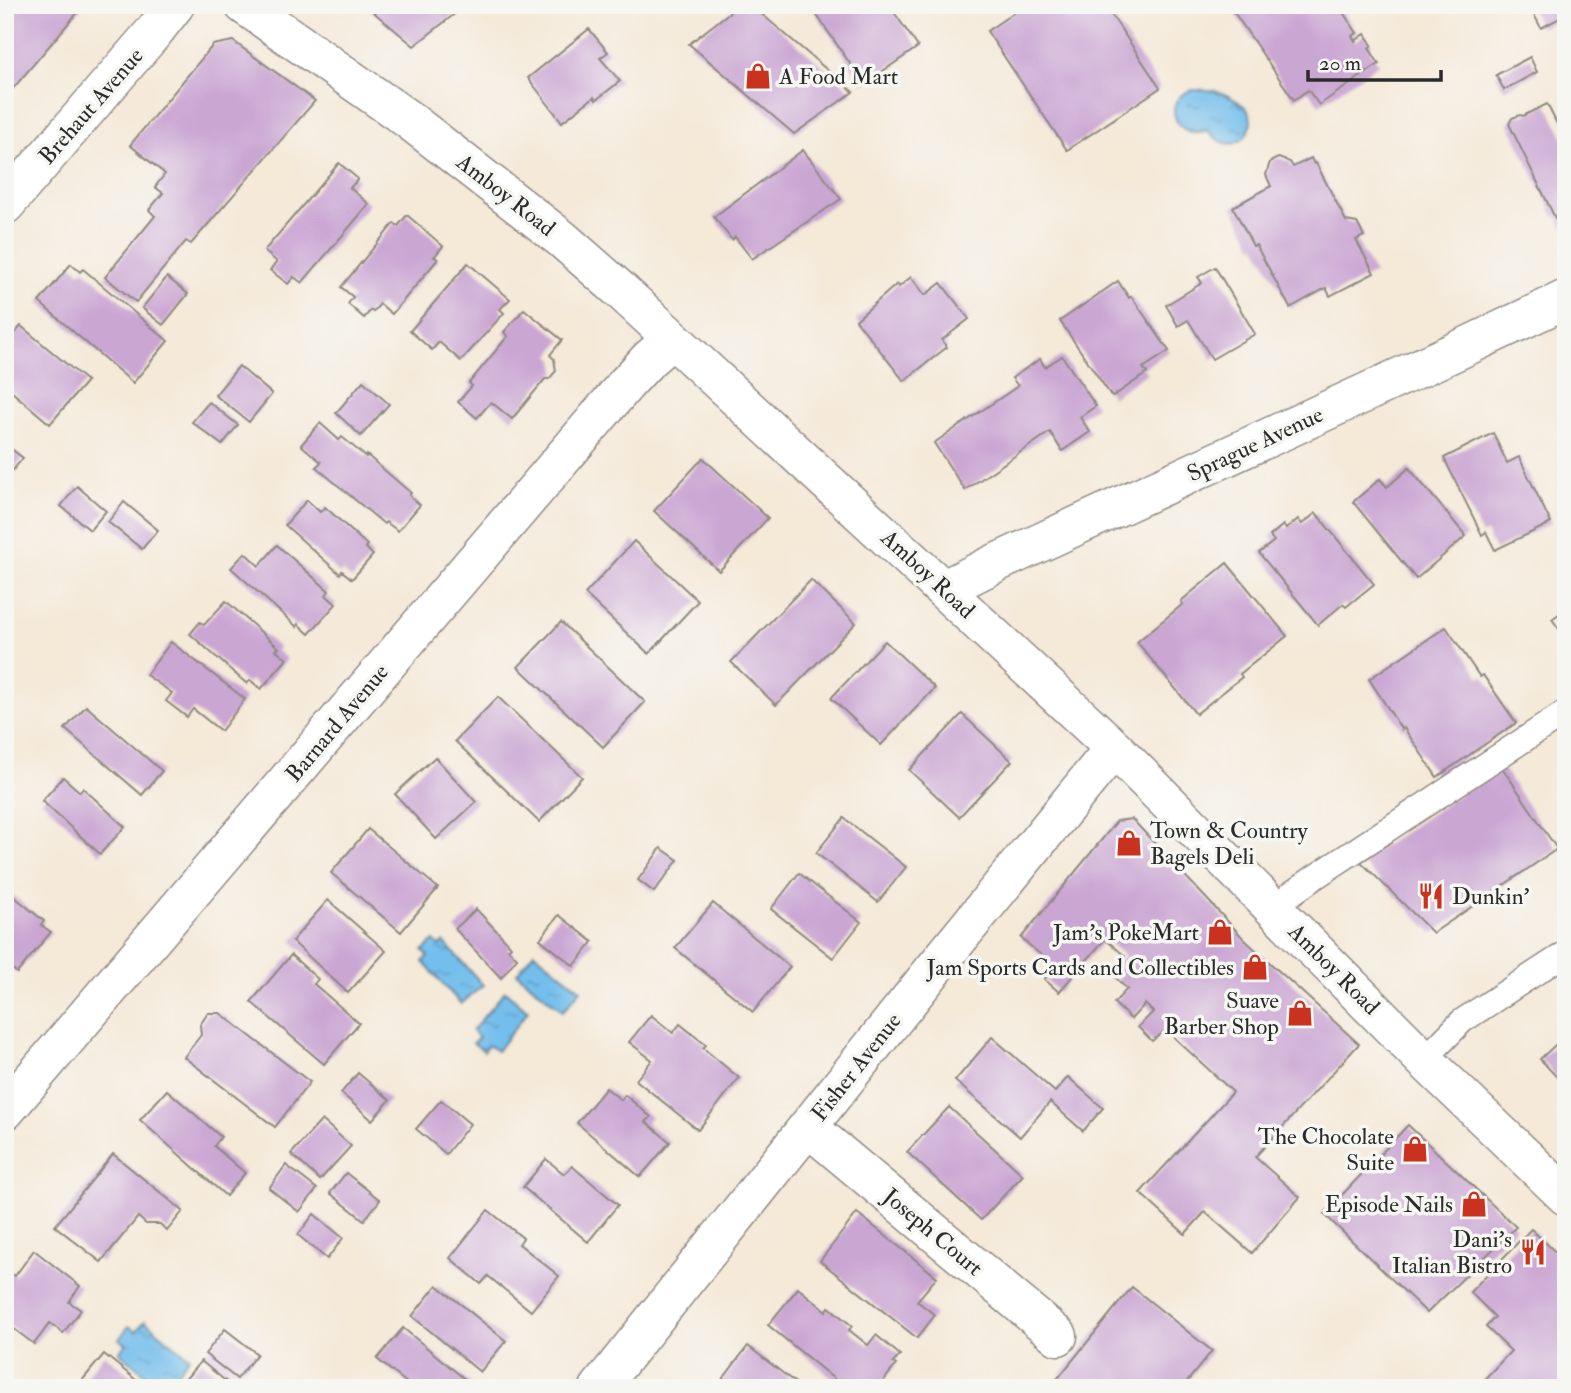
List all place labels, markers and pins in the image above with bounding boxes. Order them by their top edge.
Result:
shop icon: A Food Mart [743,61,773,91]
place label: A Food Mart [778,62,898,91]
place label: Town & Country Bagels Deli [1150,816,1309,871]
shop icon: Town & Country Bagels Deli [1114,828,1144,858]
restaurant icon: Dunkin' [1416,881,1446,911]
place label: Dunkin' [1452,882,1529,911]
shop icon: Jam's PokeMart [1205,917,1235,947]
place label: Jam's PokeMart [1052,918,1199,947]
shop icon: Jam Sports Cards and Collectibles [1240,952,1270,982]
place label: Jam Sports Cards and Collectibles [925,953,1234,983]
place label: Suave Barber Shop [1164,986,1279,1042]
shop icon: Suave Barber Shop [1285,998,1315,1028]
place label: The Chocolate Suite [1258,1122,1394,1177]
shop icon: The Chocolate Suite [1400,1134,1430,1164]
shop icon: Episode Nails [1459,1189,1489,1219]
place label: Episode Nails [1325,1190,1453,1220]
place label: Dani's Italian Bistro [1392,1225,1512,1280]
restaurant icon: Dani's Italian Bistro [1518,1237,1548,1267]

